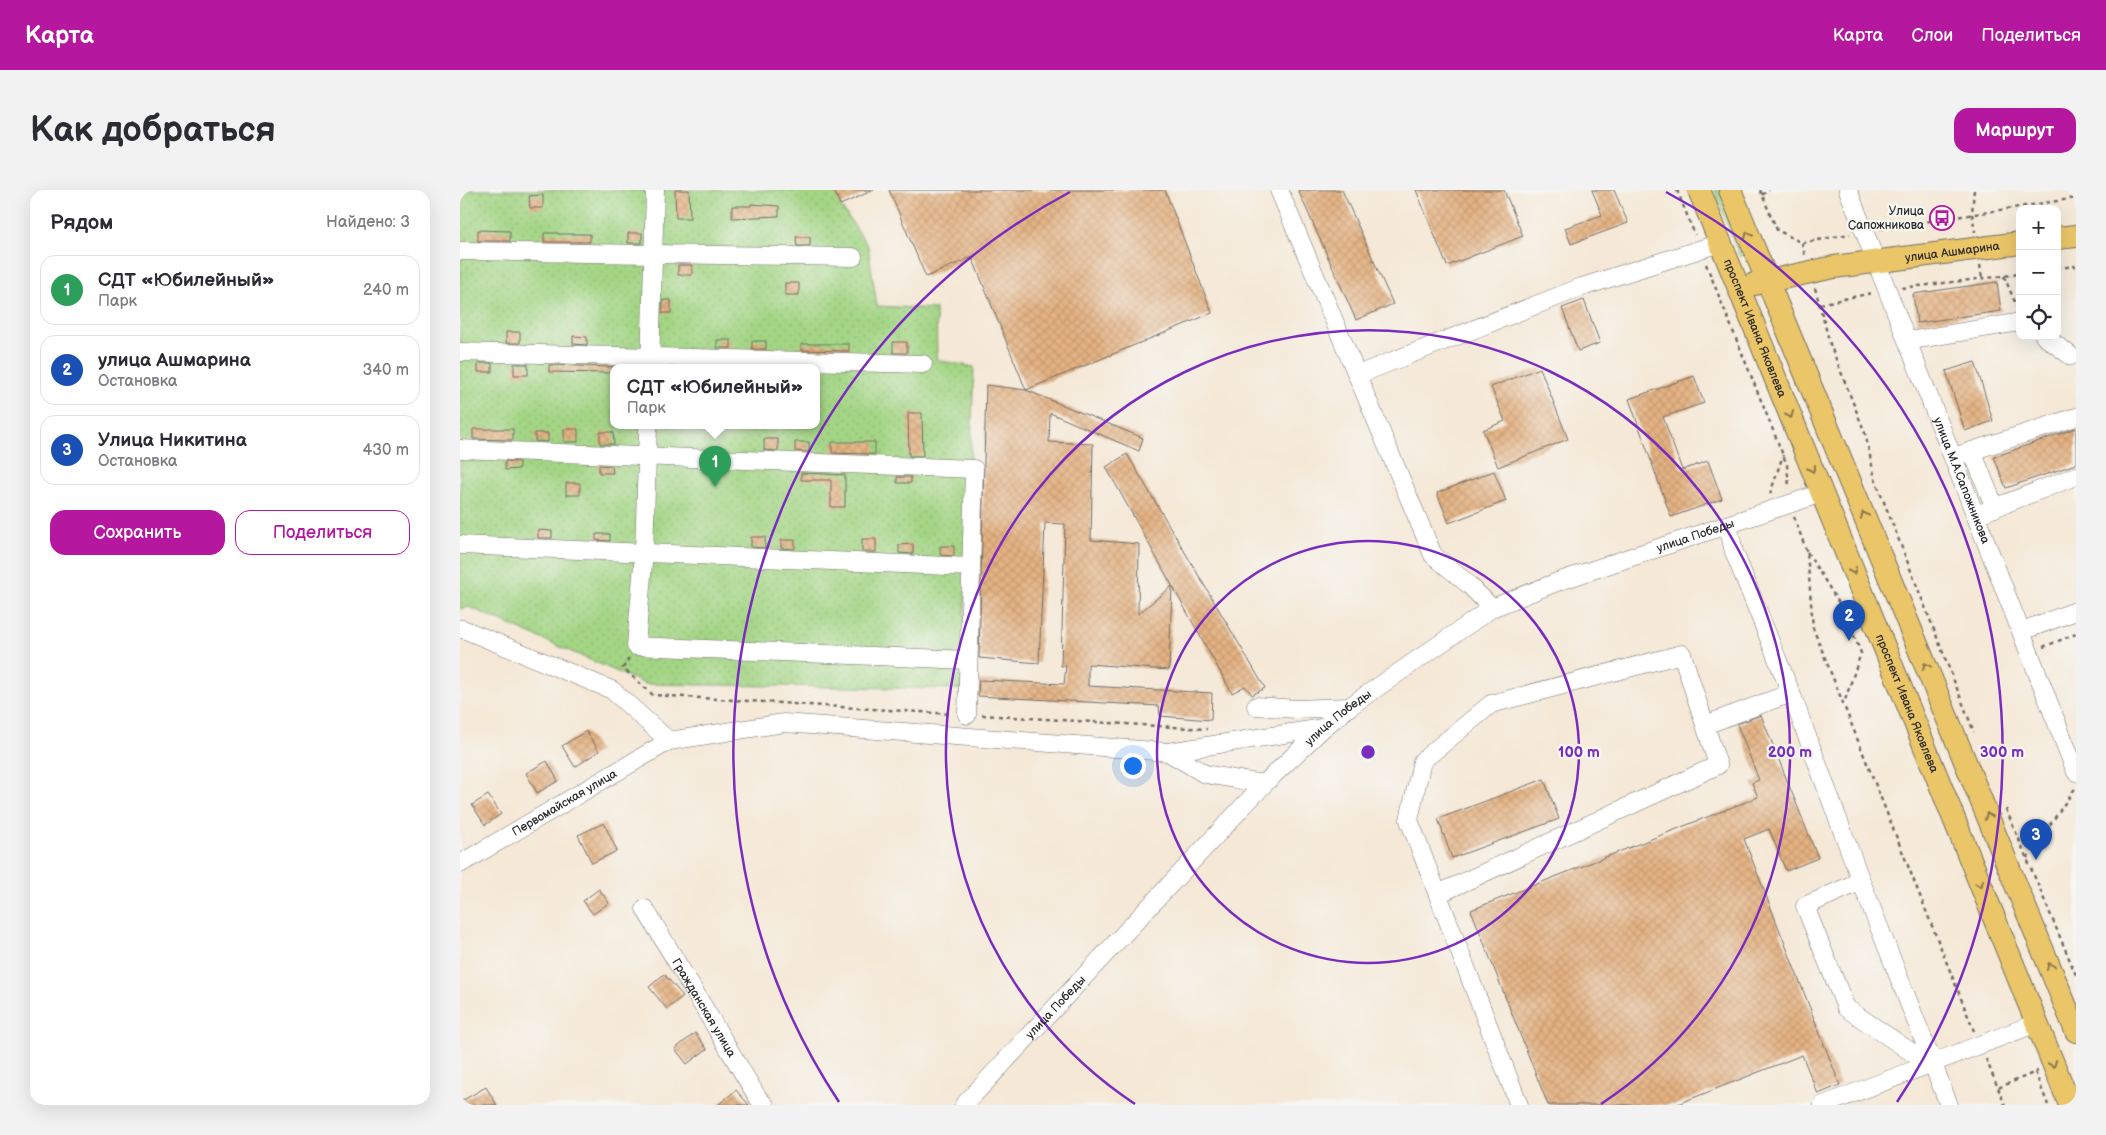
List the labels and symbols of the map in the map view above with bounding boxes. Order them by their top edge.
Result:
place label: Улица Сапожникова [1848,204,1924,233]
bus stop icon: Улица Сапожникова [1929,205,1955,231]
one-way arrow [1744,231,1754,240]
street label: улица Ашмарина [1904,239,2001,266]
street label: проспект Ивана Яковлева [1720,257,1789,400]
one-way arrow [1784,410,1794,419]
street label: улица М.А.Сапожникова [1930,415,1993,546]
pin: 1 [699,446,731,487]
one-way arrow [1806,464,1816,473]
one-way arrow [1860,512,1870,520]
street label: улица Победы [1655,516,1736,556]
one-way arrow [1847,566,1858,575]
pin: 2 [1833,600,1865,641]
street label: проспект Ивана Яковлева [1872,632,1942,775]
one-way arrow [1922,662,1932,670]
street label: улица Победы [1302,687,1374,749]
centre of rings [1359,743,1377,761]
text: 100 m [1558,743,1600,762]
text: 200 m [1768,743,1812,762]
text: 300 m [1980,743,2024,762]
your location [1120,753,1146,779]
street label: Первомайская улица [509,766,620,840]
one-way arrow [1984,812,1995,821]
pin: 3 [2020,819,2052,860]
one-way arrow [1974,879,1985,888]
street label: Гражданская улица [668,956,739,1060]
one-way arrow [2045,962,2056,971]
street label: улица Победы [1023,973,1089,1042]
one-way arrow [2047,1059,2058,1068]

